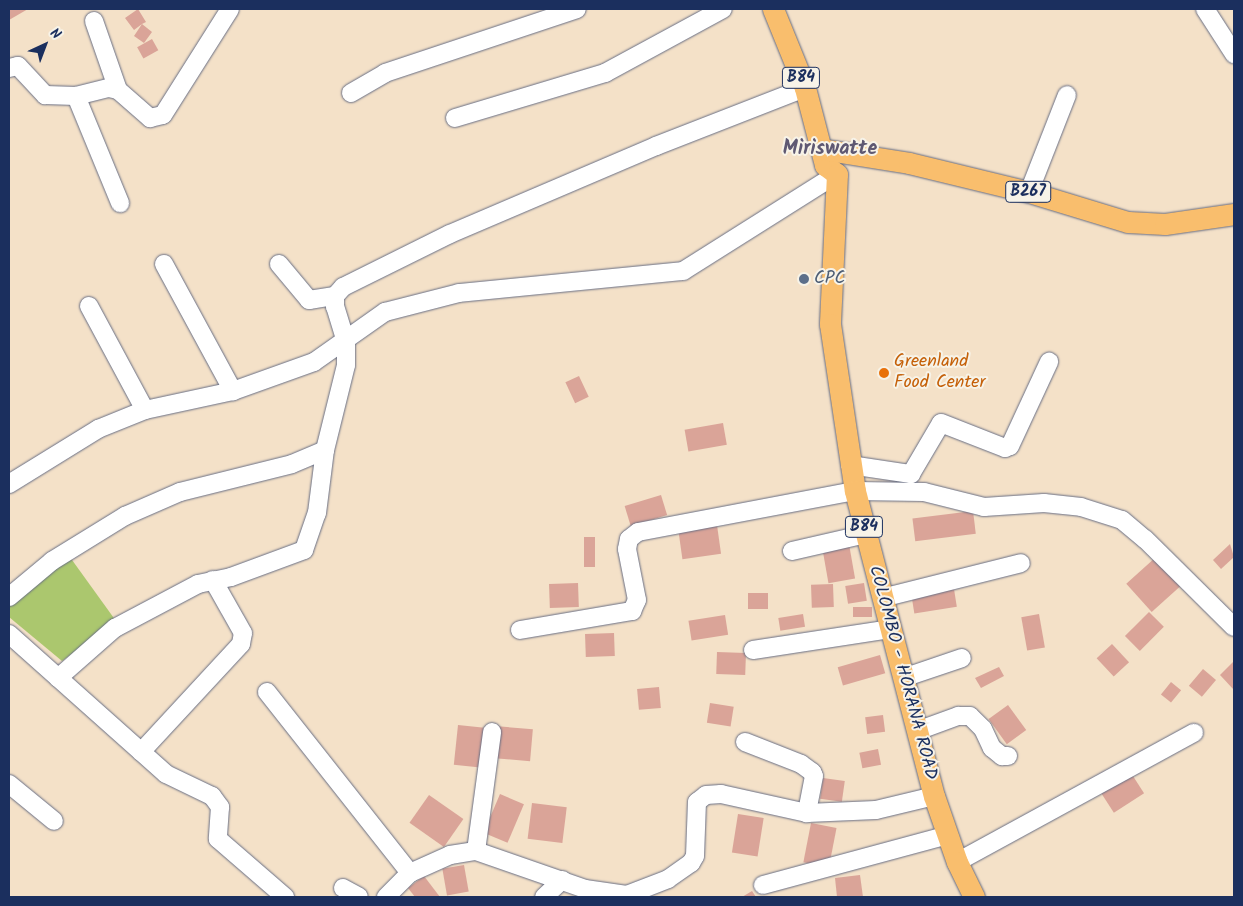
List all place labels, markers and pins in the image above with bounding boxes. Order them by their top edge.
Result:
place label: CPC [814,268,845,290]
marker: CPC [798,273,810,285]
place label: Greenland Food Center [894,352,985,394]
marker: Greenland Food Center [878,367,890,379]

